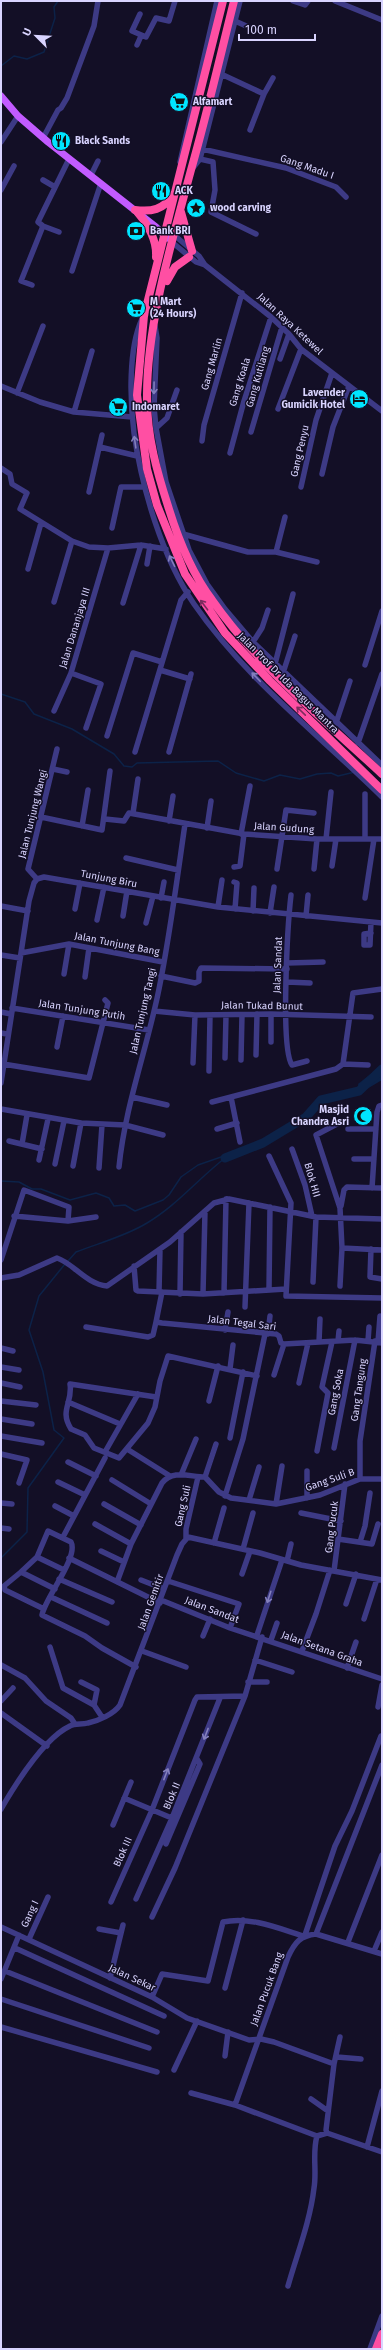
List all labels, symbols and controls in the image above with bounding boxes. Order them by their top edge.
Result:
north arrow [16,16,56,56]
scale bar [239,16,315,42]
text: 100 m [245,23,277,37]
text: U [20,26,35,38]
supermarket icon: Alfamart [168,91,190,113]
place label: Alfamart [192,96,233,108]
restaurant icon: Black Sands [50,130,72,152]
place label: Black Sands [75,135,130,147]
street label: Gang Madu I [279,152,335,182]
restaurant icon: ACK [150,180,172,202]
place label: ACK [174,185,194,197]
place icon: wood carving [185,197,207,219]
place label: wood carving [210,202,271,214]
bank icon: Bank BRI [125,220,147,242]
place label: Bank BRI [150,225,191,237]
street label: Jalan Raya Ketewel [255,291,325,357]
place label: M Mart (24 Hours) [150,296,197,320]
supermarket icon: M Mart (24 Hours) [125,297,147,319]
street label: Gang Marlin [199,336,225,392]
street label: Gang Kutilang [244,344,273,409]
street label: Gang Koala [227,356,253,408]
one-way arrow [150,381,158,394]
place label: Lavender Gumicik Hotel [281,387,346,411]
hotel icon: Lavender Gumicik Hotel [348,388,370,410]
supermarket icon: Indomaret [107,396,129,418]
place label: Indomaret [132,401,180,413]
street label: Gang Penyu [288,424,312,478]
one-way arrow [131,436,139,449]
one-way arrow [168,555,175,567]
street label: Jalan Dananjaya III [57,586,93,670]
one-way arrow [200,599,209,610]
street label: Jalan Prof Dr Ida Bagus Mantra [235,630,341,736]
one-way arrow [251,672,261,682]
one-way arrow [296,706,306,716]
street label: Jalan Tunjung Wangi [16,768,50,860]
street label: Jalan Gudung [254,820,315,836]
street label: Tunjung Biru [80,868,138,890]
street label: Jalan Tunjung Bang [73,930,161,958]
street label: Jalan Sandat [271,936,285,994]
street label: Jalan Tunjung Tangi [127,967,159,1055]
street label: Jalan Tunjung Putih [38,997,126,1023]
street label: Jalan Tukad Bunut [221,999,304,1013]
place label: Masjid Chandra Asri [291,1104,349,1128]
mosque icon: Masjid Chandra Asri [352,1105,374,1127]
street label: Blok HII [301,1161,323,1199]
street label: Jalan Tegal Sari [207,1313,277,1333]
street label: Gang Tangung [349,1357,369,1422]
street label: Gang Soka [326,1368,346,1416]
street label: Gang Suli B [304,1466,356,1494]
street label: Gang Suli [172,1484,194,1528]
street label: Gang Pucuk [323,1499,341,1554]
street label: Jalan Gemitir [135,1572,167,1632]
one-way arrow [265,1591,273,1603]
street label: Jalan Sandat [183,1594,241,1626]
street label: Jalan Setana Graha [280,1629,364,1669]
one-way arrow [202,1728,210,1740]
one-way arrow [162,1768,170,1780]
street label: Blok II [161,1781,183,1811]
street label: Blok III [111,1835,135,1869]
street label: Gang I [19,1899,41,1929]
street label: Jalan Pucuk Bang [248,1950,286,2027]
street label: Jalan Sekar [107,1962,157,1994]

